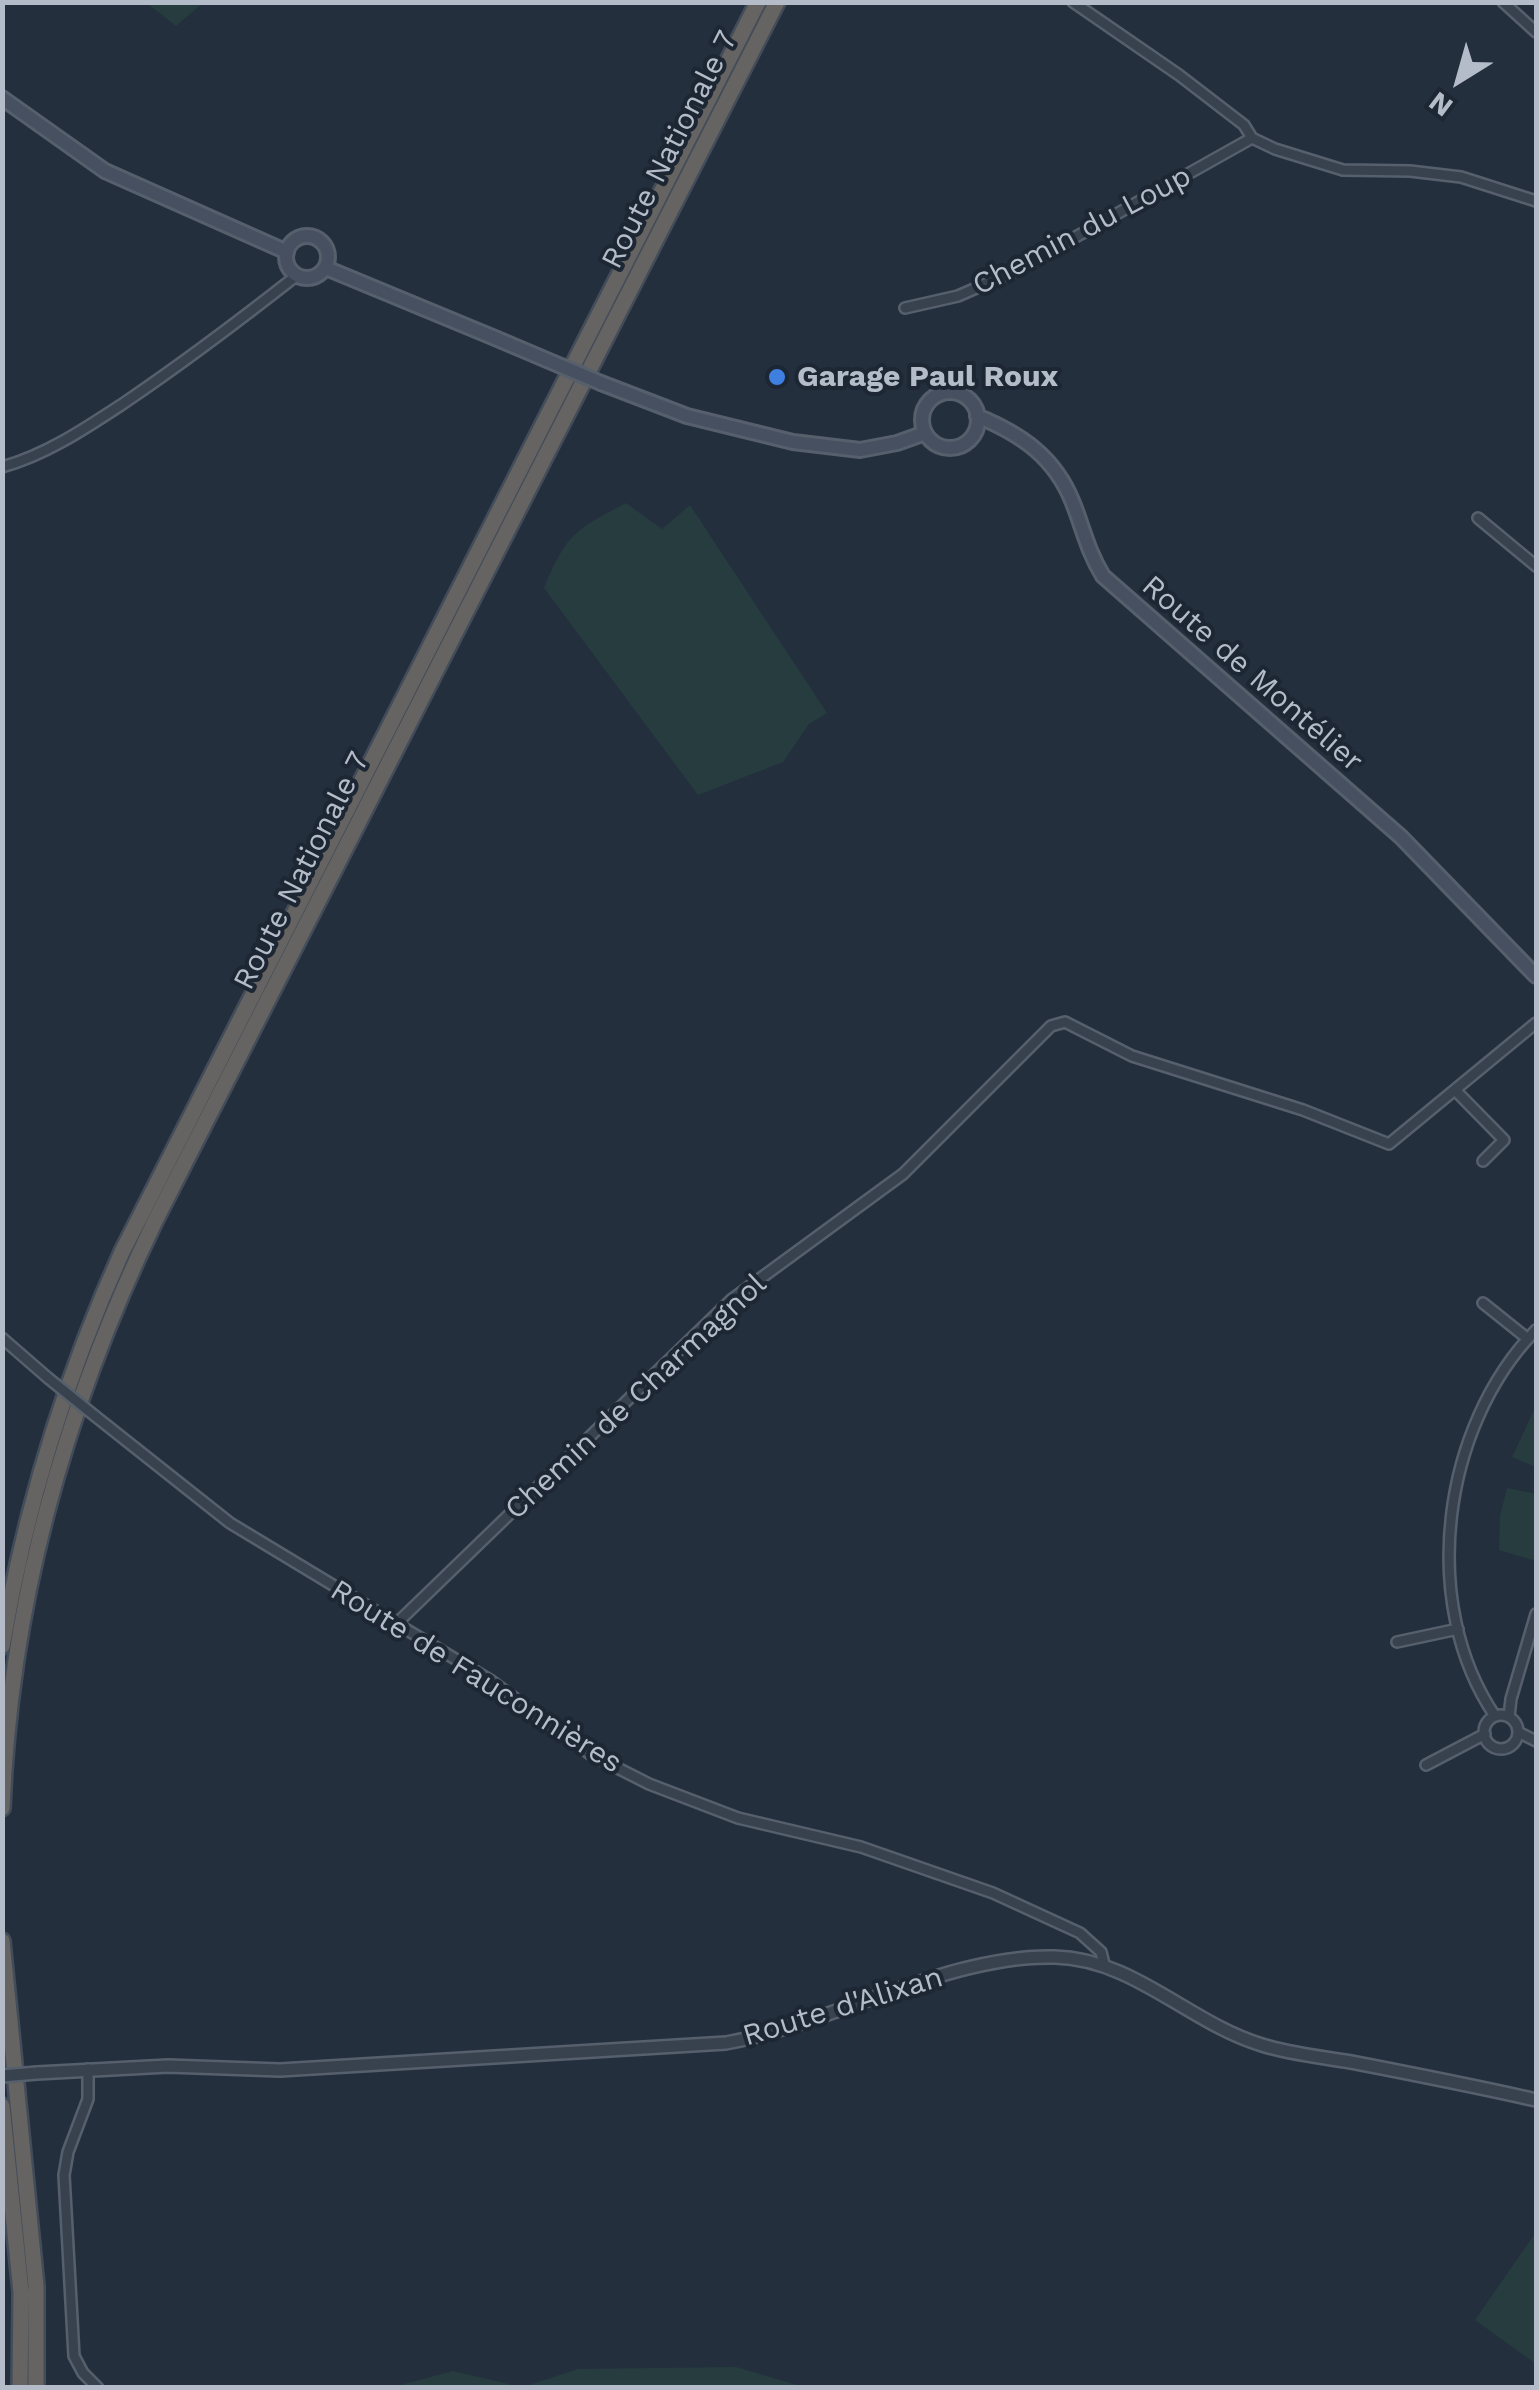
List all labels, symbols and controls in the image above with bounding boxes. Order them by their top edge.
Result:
street label: Route Nationale 7 [595,25,745,275]
north arrow [1409,30,1509,130]
text: N [1422,85,1459,124]
street label: Chemin du Loup [967,158,1197,304]
place label: Garage Paul Roux [797,359,1058,395]
marker: Garage Paul Roux [766,366,788,388]
street label: Route de Montélier [1134,568,1370,780]
street label: Route Nationale 7 [227,746,377,996]
street label: Chemin de Charmagnol [498,1267,774,1527]
street label: Route de Fauconnières [324,1573,628,1781]
street label: Route d'Alixan [739,1960,947,2054]

